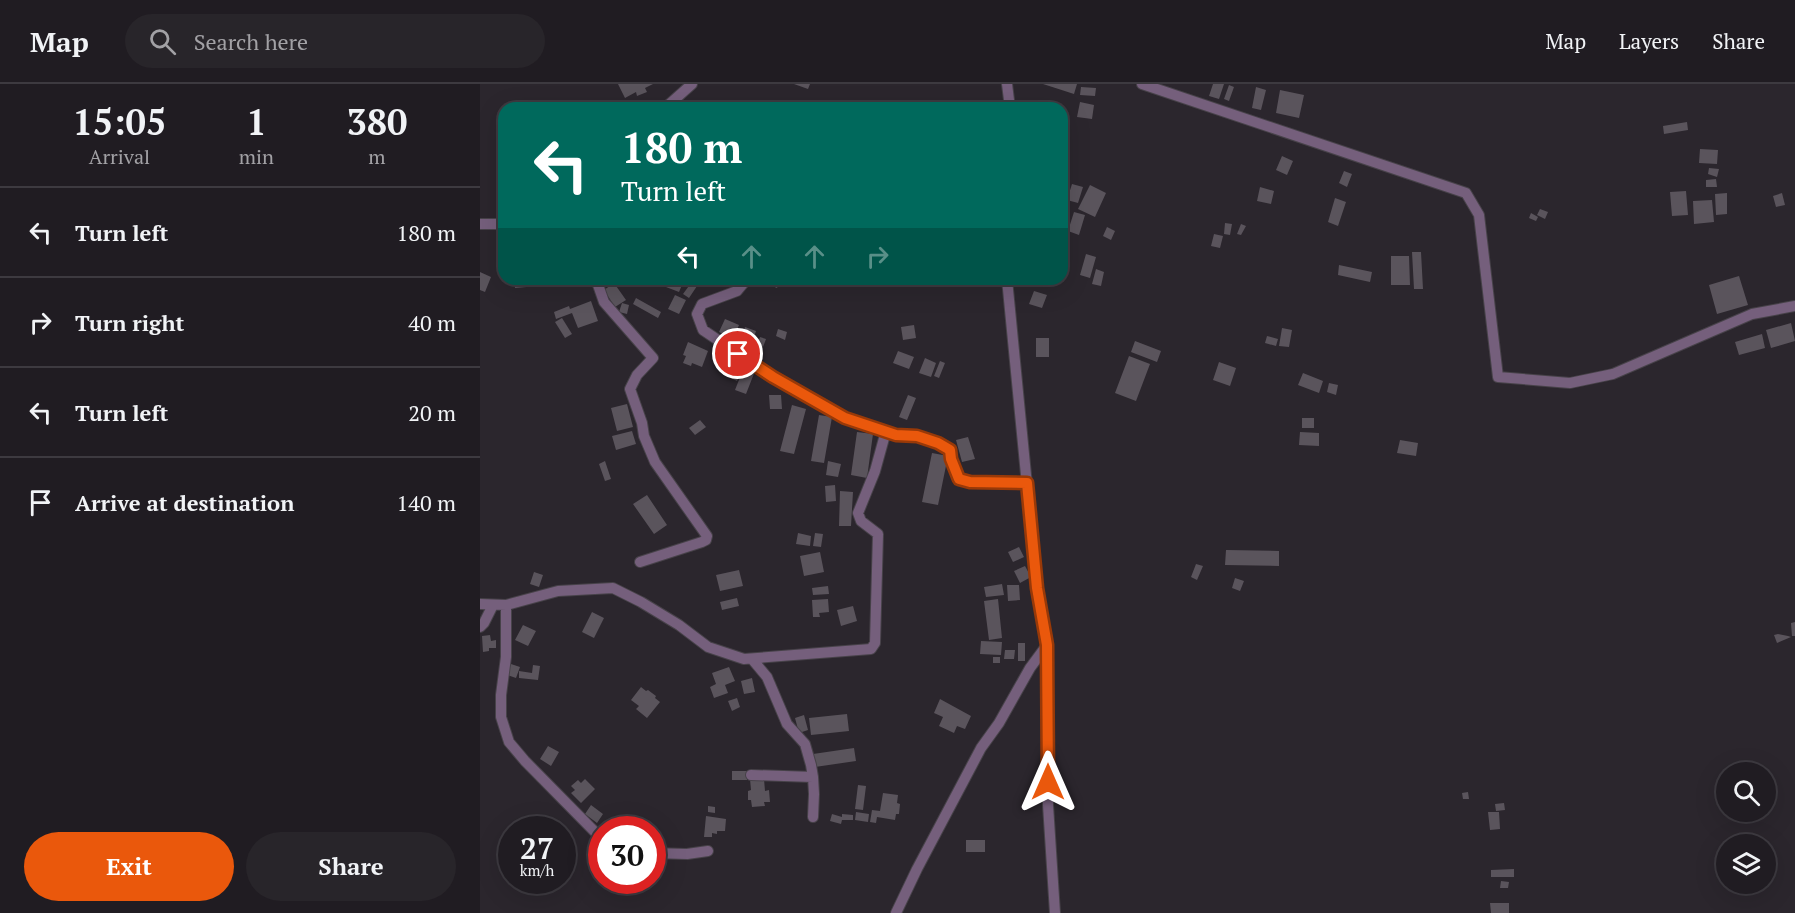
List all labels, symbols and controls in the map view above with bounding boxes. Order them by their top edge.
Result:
search box [125,14,545,68]
text: Map [30,23,89,60]
icon: search [146,25,179,58]
text: Search here [194,27,308,56]
text: Map [1545,27,1586,55]
text: Layers [1619,27,1679,55]
text: Share [1712,27,1765,55]
text: 15:05 [73,98,166,145]
text: 1 [246,98,267,145]
text: 380 [346,98,407,145]
text: 180 m [621,119,742,175]
icon: left [522,126,600,204]
text: Arrival [89,143,150,170]
text: min [239,143,274,170]
text: m [368,143,386,170]
text: Turn left [621,173,726,209]
icon: left [24,216,57,249]
text: Turn left [75,218,168,247]
text: 180 m [396,218,456,247]
icon: left [672,240,705,273]
icon: ahead [735,240,768,273]
icon: ahead [798,240,831,273]
icon: right [861,240,894,273]
icon: right [24,306,57,339]
text: Turn right [75,308,184,337]
text: 40 m [408,308,456,337]
pin [712,328,763,379]
icon: arrive [721,337,754,370]
icon: left [24,396,57,429]
text: Turn left [75,398,168,427]
text: 20 m [408,398,456,427]
icon: arrive [24,486,57,519]
text: Arrive at destination [75,488,294,517]
text: 140 m [396,488,456,517]
position arrow [1016,750,1080,814]
map controls [1716,762,1776,894]
button: search [1716,762,1776,822]
speed limit sign: 30 [588,816,666,894]
text: 27 [520,828,554,868]
button: Exit [24,832,234,901]
button: Share [246,832,456,901]
button: layers [1716,834,1776,894]
text: km/h [520,860,554,880]

